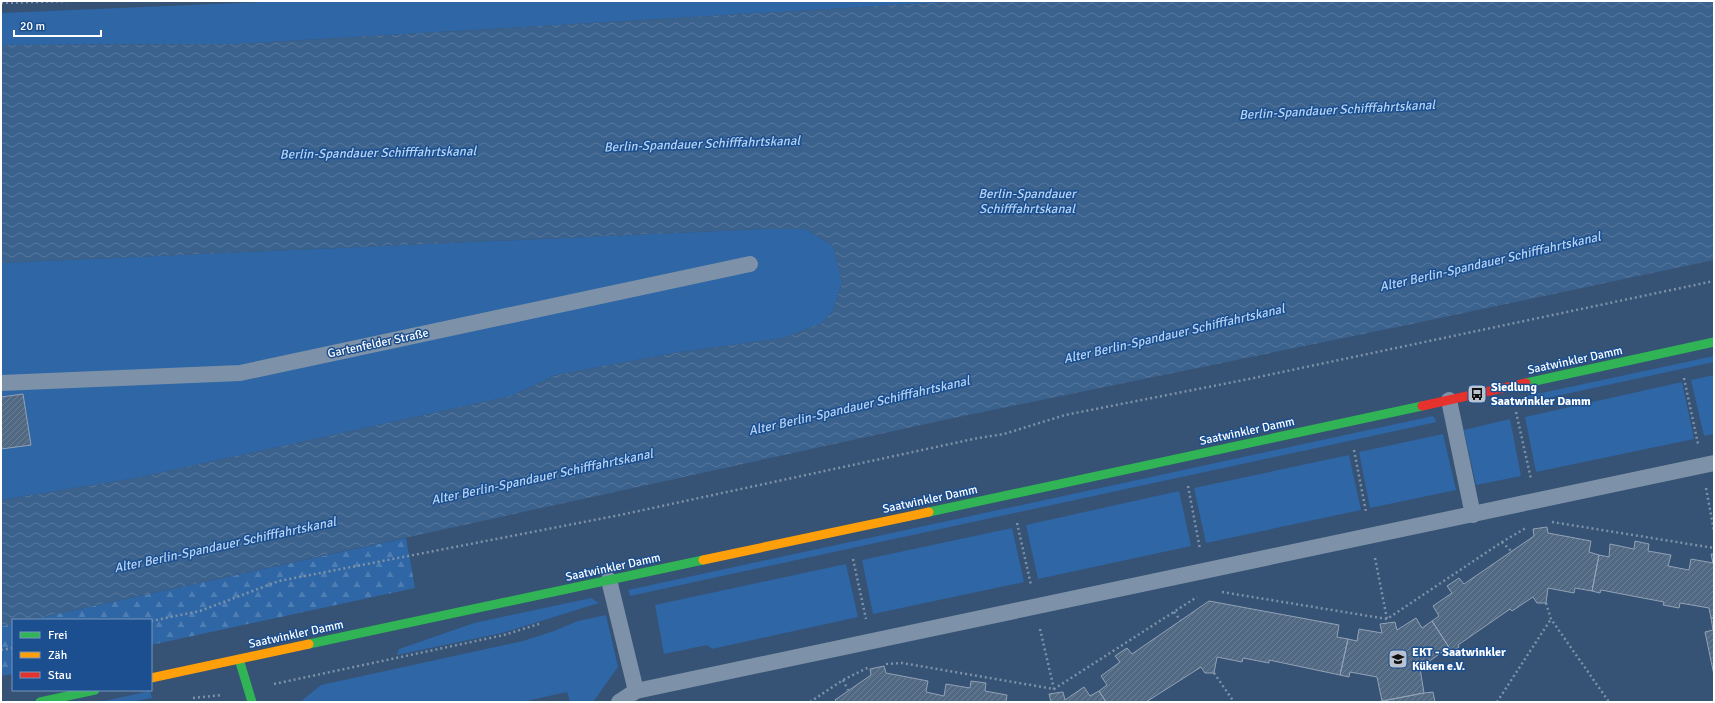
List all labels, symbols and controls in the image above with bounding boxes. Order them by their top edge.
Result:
scale bar [14,12,101,38]
text: 20 m [20,19,45,34]
water label: Berlin-Spandauer Schifffahrtskanal [1239,97,1437,123]
water label: Berlin-Spandauer Schifffahrtskanal [604,133,802,155]
water label: Berlin-Spandauer Schifffahrtskanal [280,143,478,163]
water label: Berlin-Spandauer Schifffahrtskanal [978,186,1078,217]
water label: Alter Berlin-Spandauer Schifffahrtskanal [1378,228,1604,295]
water label: Alter Berlin-Spandauer Schifffahrtskanal [1062,300,1288,367]
street label: Gartenfelder Straße [326,325,430,362]
street label: Saatwinkler Damm [1526,343,1624,378]
water label: Alter Berlin-Spandauer Schifffahrtskanal [747,372,973,439]
place label: Siedlung Saatwinkler Damm [1491,380,1591,409]
bus stop icon: Siedlung Saatwinkler Damm [1466,383,1488,405]
street label: Saatwinkler Damm [1198,414,1296,449]
water label: Alter Berlin-Spandauer Schifffahrtskanal [430,445,656,508]
street label: Saatwinkler Damm [881,482,979,517]
water label: Alter Berlin-Spandauer Schifffahrtskanal [113,513,339,576]
street label: Saatwinkler Damm [564,550,662,585]
street label: Saatwinkler Damm [247,617,345,652]
legend [12,619,152,691]
text: Frei [48,628,67,643]
place label: EKT - Saatwinkler Küken e.V. [1412,645,1506,674]
text: Zäh [48,648,67,663]
school or university icon: EKT - Saatwinkler Küken e.V. [1387,648,1409,670]
text: Stau [48,668,72,683]

